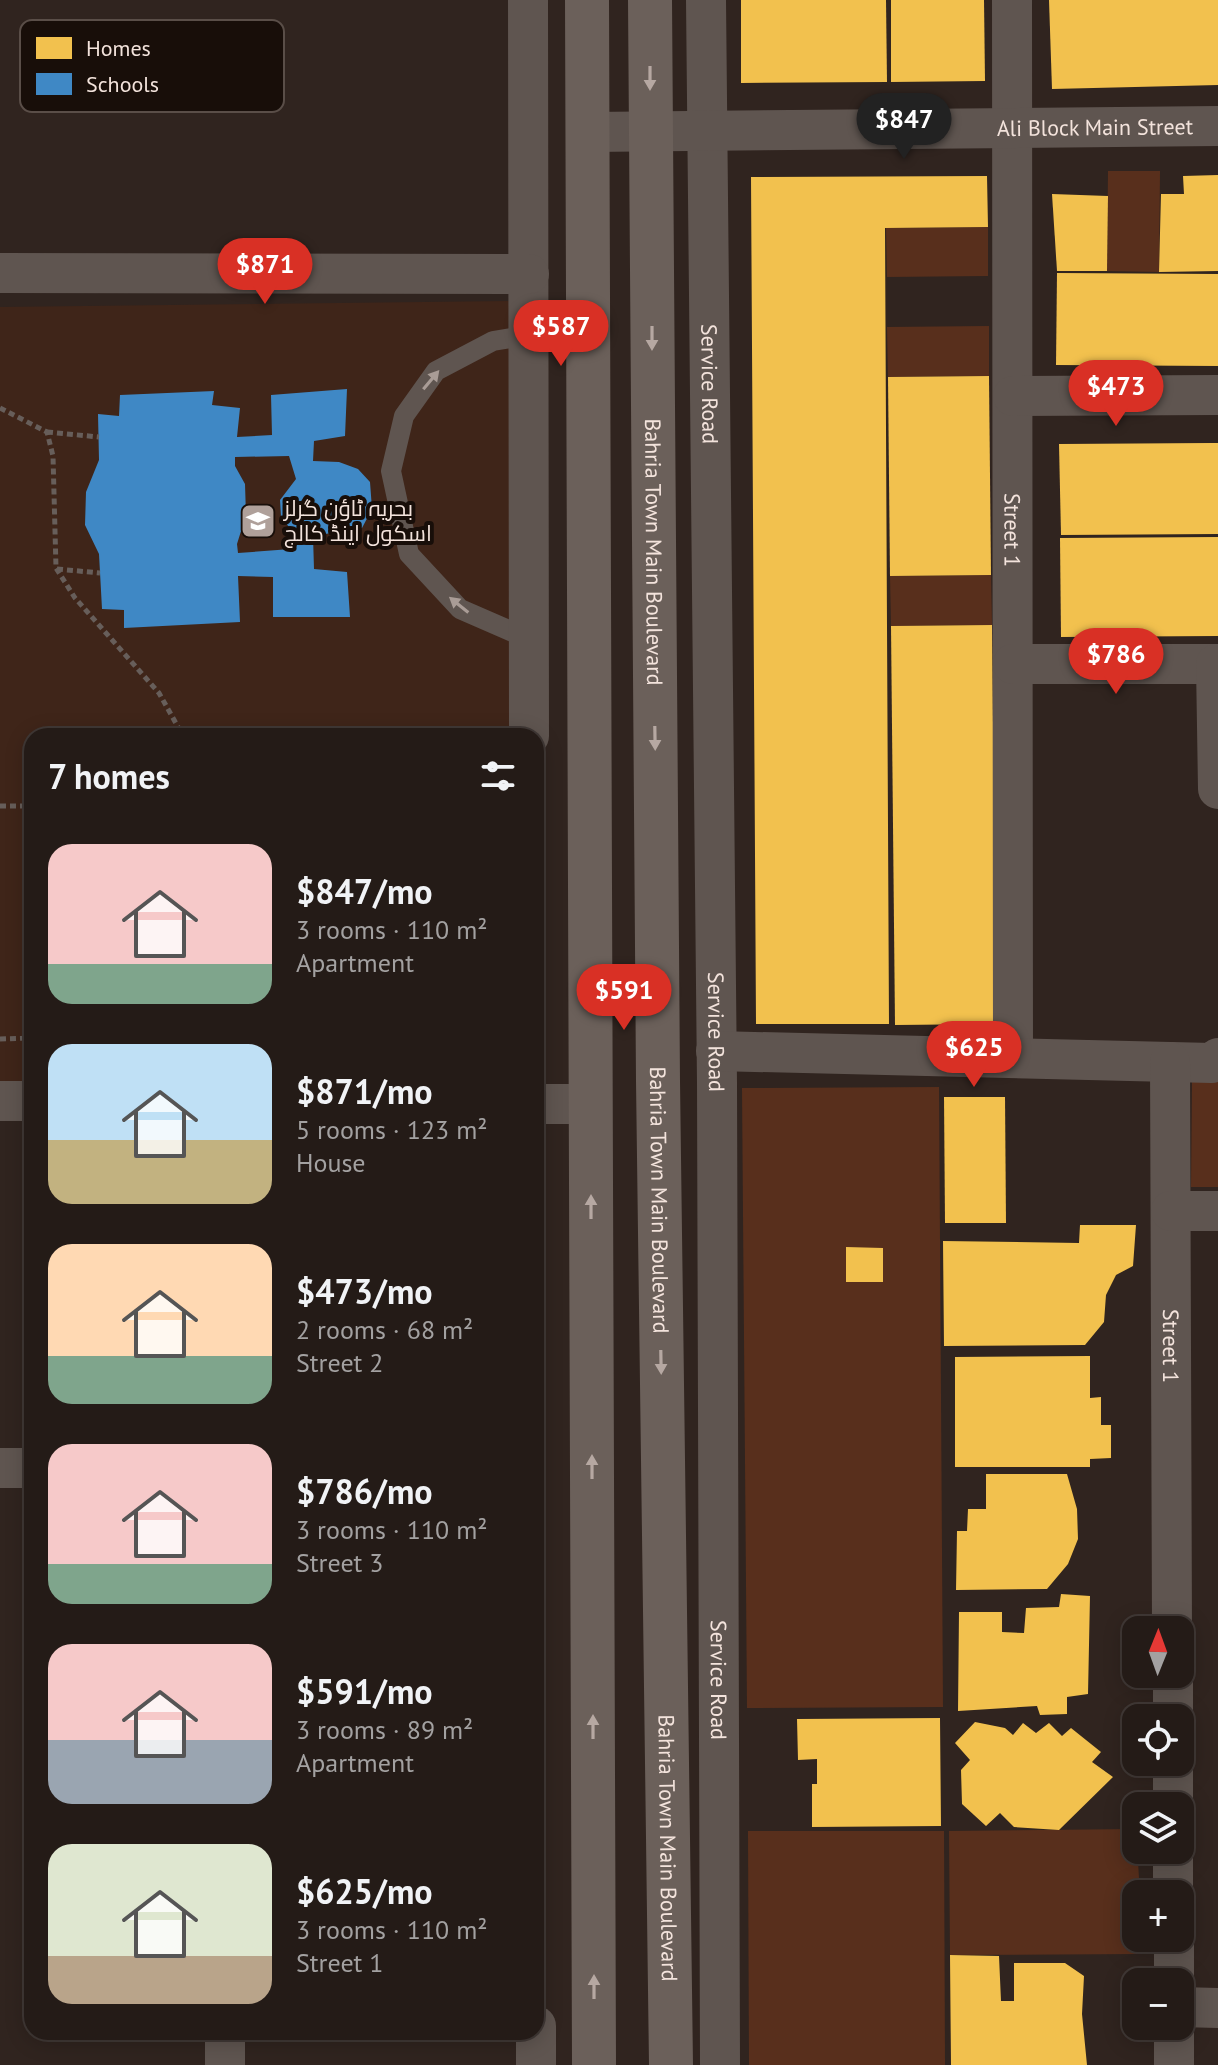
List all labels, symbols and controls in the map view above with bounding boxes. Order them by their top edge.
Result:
legend [20,20,284,112]
text: Homes [86,34,151,62]
one-way arrow [644,66,656,91]
text: Schools [86,70,159,98]
pin: $847 [857,93,951,161]
text: $847 [875,102,933,135]
street label: Ali Block Main Street [997,112,1194,142]
pin: $871 [218,238,312,306]
text: $871 [236,247,294,280]
pin: $587 [514,300,608,368]
text: $587 [532,309,590,342]
street label: Service Road [695,324,725,444]
one-way arrow [646,326,658,351]
pin: $473 [1069,360,1163,428]
text: $473 [1087,369,1145,402]
one-way arrow [422,370,439,390]
street label: Bahria Town Main Boulevard [639,418,669,686]
street label: Street 1 [998,493,1027,567]
place label: بحریہ ٹاؤن گرلز اسکول اینڈ کالج [282,494,432,548]
school or university icon: بحریہ ٹاؤن گرلز اسکول اینڈ کالج [239,502,277,540]
one-way arrow [449,597,470,614]
pin: $786 [1069,628,1163,696]
text: $786 [1087,637,1145,670]
one-way arrow [649,726,661,751]
text: 7 homes [48,754,170,798]
icon: filters [476,754,520,798]
text: $847/mo [296,869,433,913]
icon: home [112,876,208,972]
text: 3 rooms · 110 m² [296,913,488,946]
text: Apartment [296,946,414,979]
pin: $591 [577,964,671,1032]
street label: Service Road [702,972,731,1092]
text: $591 [595,973,653,1006]
pin: $625 [927,1021,1021,1089]
text: $625 [945,1030,1003,1063]
street label: Bahria Town Main Boulevard [644,1066,675,1334]
text: $871/mo [296,1069,433,1113]
icon: home [112,1076,208,1172]
text: 5 rooms · 123 m² [296,1113,488,1146]
text: House [296,1146,366,1179]
one-way arrow [585,1194,597,1219]
text: $473/mo [296,1269,433,1313]
icon: home [112,1276,208,1372]
street label: Street 1 [1157,1309,1185,1383]
text: 2 rooms · 68 m² [296,1313,473,1346]
text: Street 2 [296,1346,384,1379]
one-way arrow [655,1350,668,1375]
one-way arrow [586,1454,598,1479]
text: $786/mo [296,1469,433,1513]
icon: home [112,1476,208,1572]
text: 3 rooms · 110 m² [296,1513,488,1546]
text: Street 3 [296,1546,384,1579]
north arrow [1122,1616,1194,1688]
map controls [1122,1616,1194,2040]
street label: Service Road [705,1620,733,1740]
text: $591/mo [296,1669,433,1713]
icon: home [112,1676,208,1772]
button: locate [1122,1704,1194,1776]
text: 3 rooms · 89 m² [296,1713,473,1746]
one-way arrow [587,1714,599,1739]
street label: Bahria Town Main Boulevard [652,1714,684,1982]
text: Apartment [296,1746,414,1779]
button: layers [1122,1792,1194,1864]
text: $625/mo [296,1869,433,1913]
icon: home [112,1876,208,1972]
button: + [1122,1880,1194,1952]
text: 3 rooms · 110 m² [296,1913,488,1946]
text: Street 1 [296,1946,384,1979]
button: − [1122,1968,1194,2040]
one-way arrow [588,1974,600,1999]

